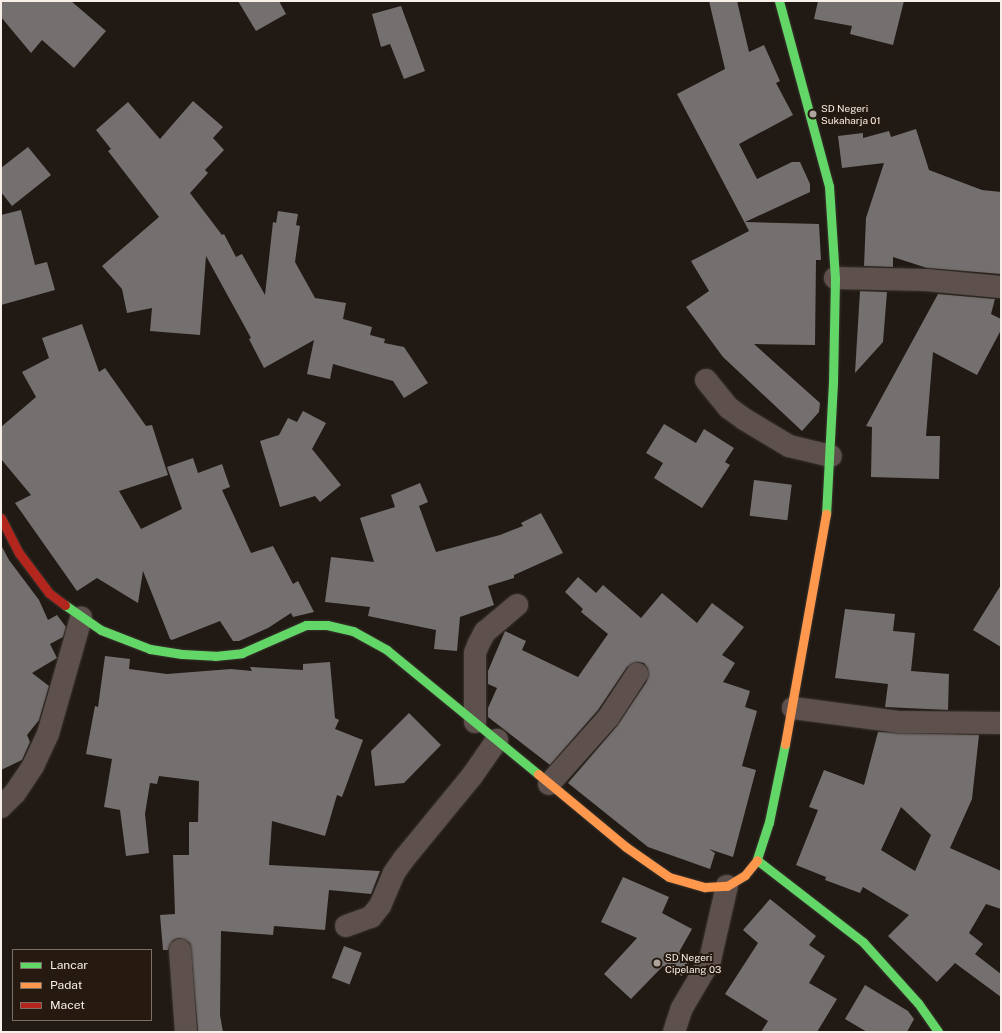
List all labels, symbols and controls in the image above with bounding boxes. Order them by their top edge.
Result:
place label: SD Negeri Sukaharja 01 [821,102,881,126]
marker: SD Negeri Sukaharja 01 [808,109,818,119]
legend [12,949,152,1021]
place label: SD Negeri Cipelang 03 [665,951,721,974]
text: Lancar [50,958,88,972]
marker: SD Negeri Cipelang 03 [652,958,662,968]
text: Padat [50,978,82,992]
text: Macet [50,998,85,1012]

